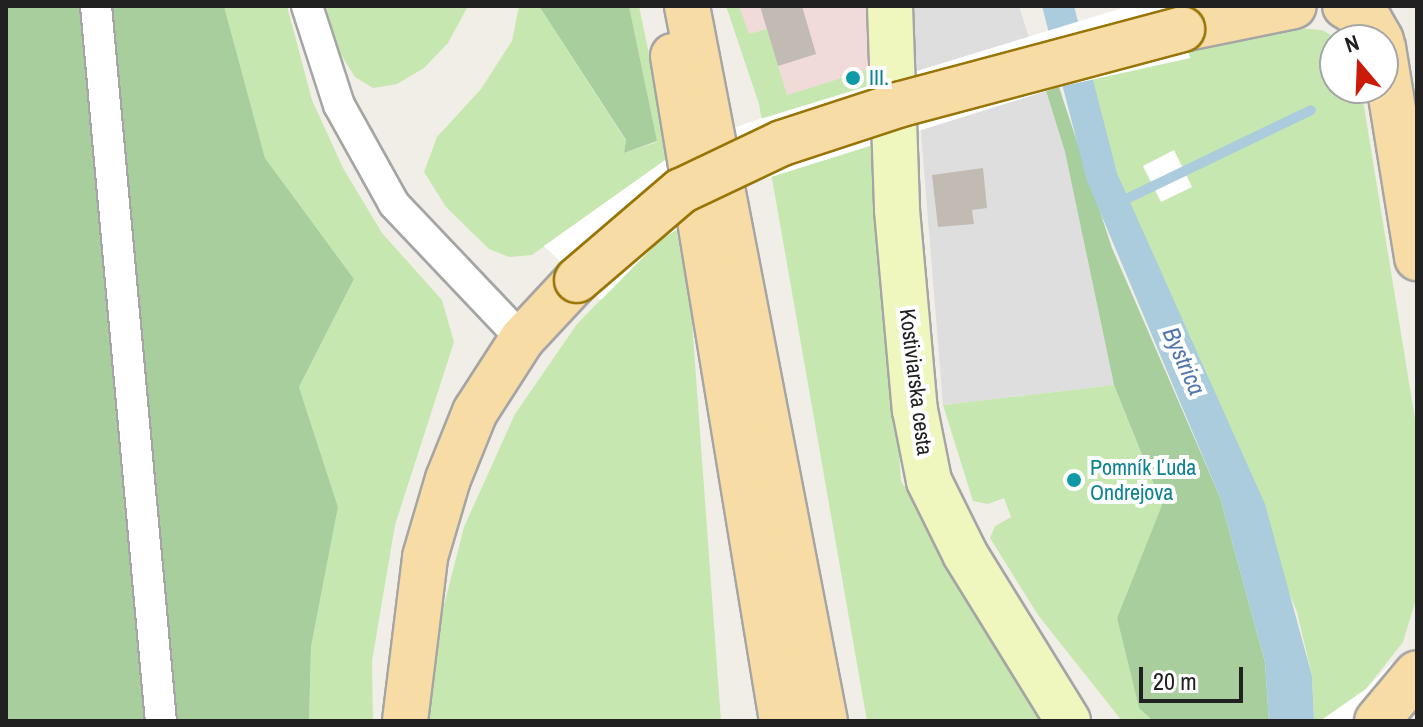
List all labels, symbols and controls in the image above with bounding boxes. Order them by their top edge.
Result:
north arrow [1319,24,1399,104]
text: N [1341,27,1363,60]
place label: III. [869,65,889,91]
marker: III. [844,69,862,87]
street label: Kostiviarska cesta [894,307,938,457]
water label: Bystrica [1156,323,1212,399]
place label: Pomník Ľuda Ondrejova [1090,454,1196,506]
marker: Pomník Ľuda Ondrejova [1065,471,1083,489]
scale bar [1143,651,1247,701]
text: 20 m [1153,665,1197,697]

